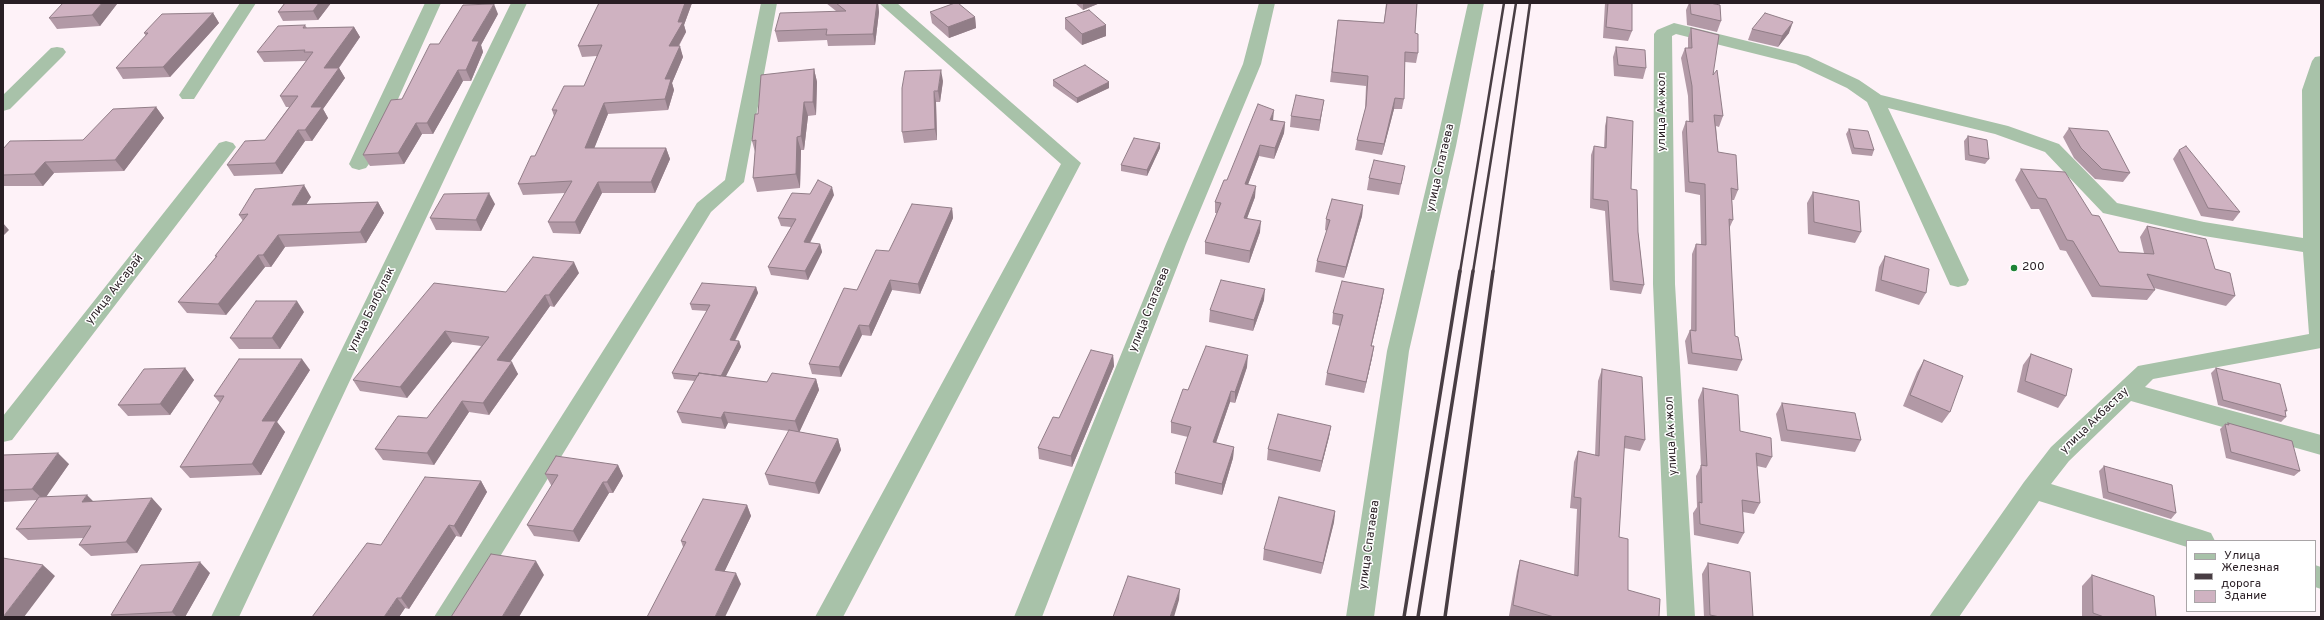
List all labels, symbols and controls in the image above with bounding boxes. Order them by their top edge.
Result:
street label: улица Ак жол [1656,72,1670,152]
street label: улица Спатаева [1424,123,1458,213]
street label: улица Аксарай [83,252,147,328]
place label: 200 [2022,261,2045,275]
marker: 200 [2009,263,2019,273]
street label: улица Балбулак [345,265,399,355]
street label: улица Спатаева [1126,266,1174,354]
street label: улица Акбастау [2058,385,2132,457]
street label: улица Ак жол [1663,396,1681,476]
street label: улица Спатаева [1357,499,1383,591]
legend [2186,540,2316,612]
text: Улица [2224,548,2260,564]
text: Железная дорога [2221,560,2279,592]
text: Здание [2224,588,2267,604]

